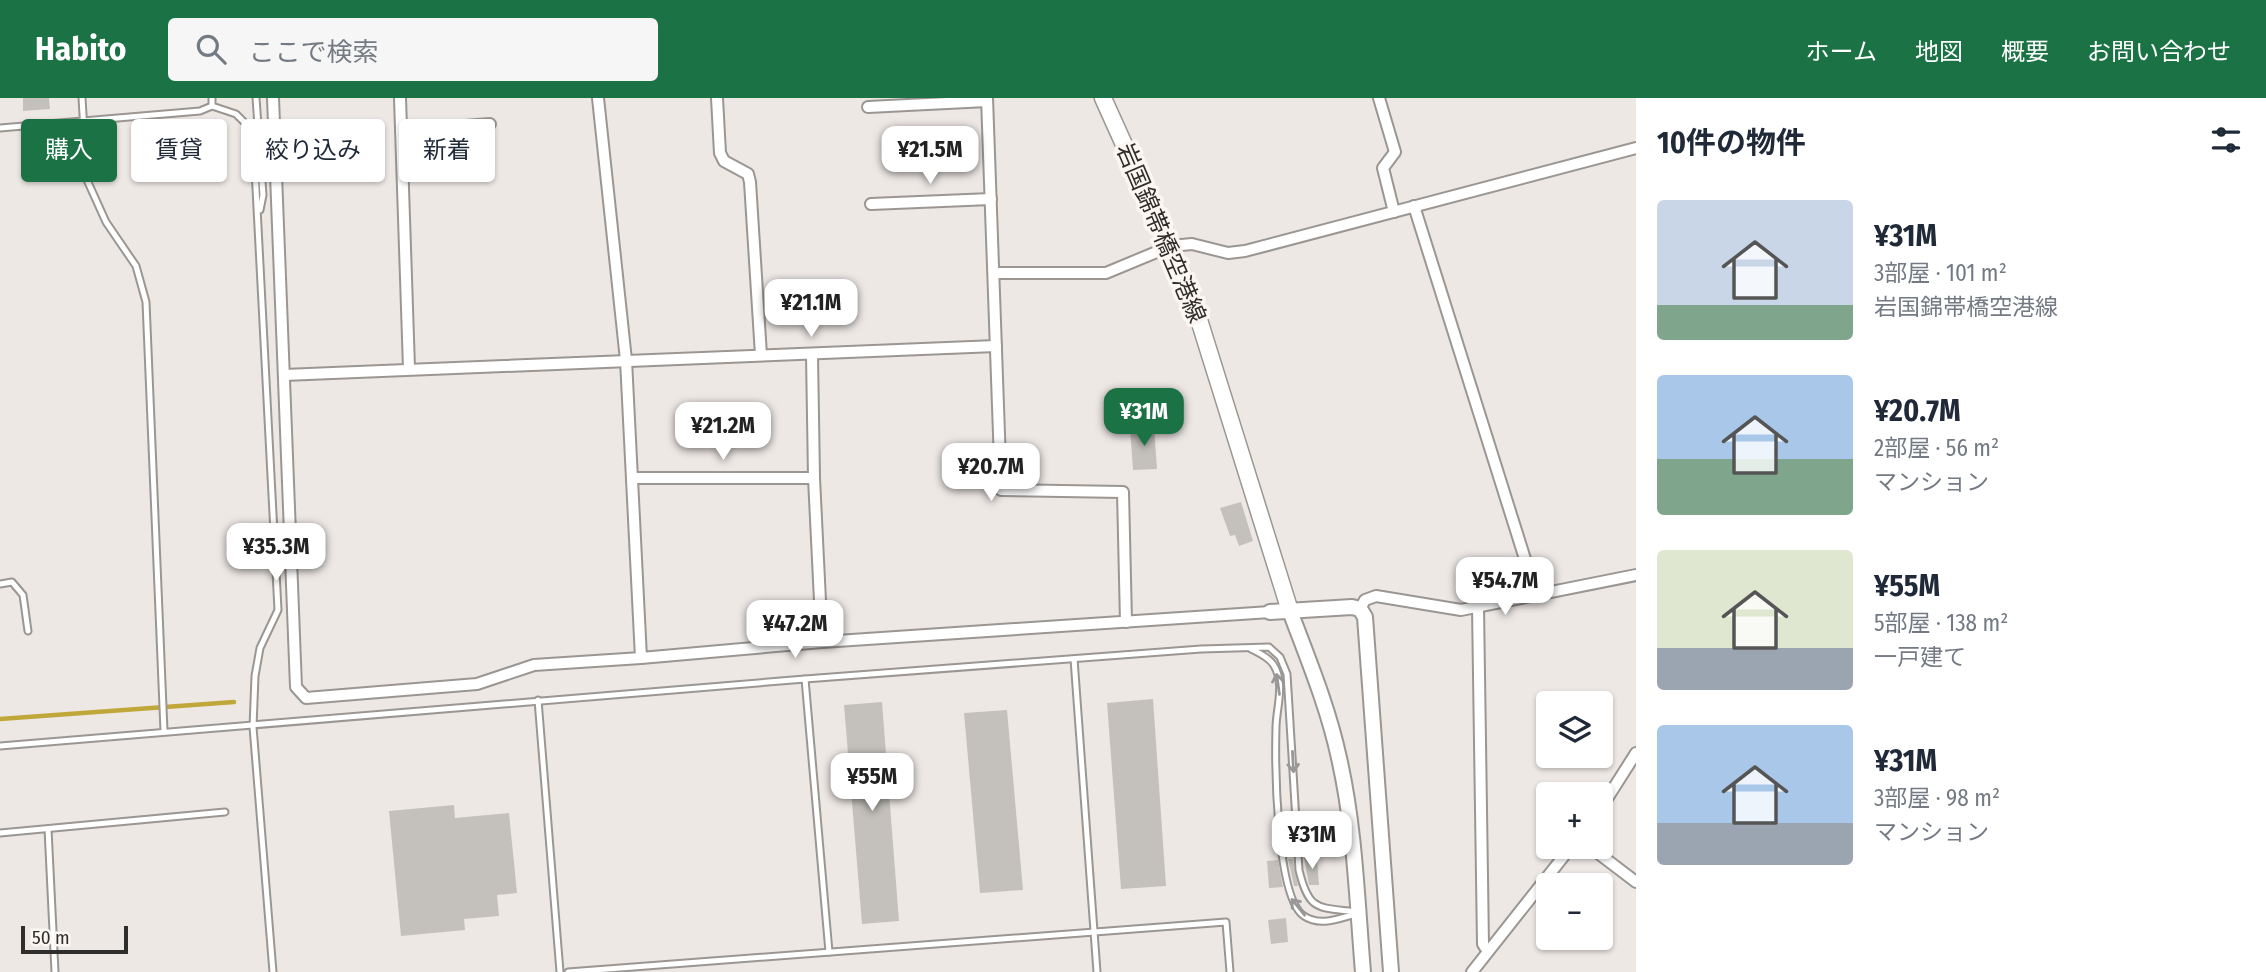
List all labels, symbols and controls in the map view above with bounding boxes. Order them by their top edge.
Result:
search box [168,18,658,81]
text: Habito [35,29,126,69]
icon: search [192,30,230,68]
text: ここで検索 [248,37,378,68]
text: ホーム [1806,38,1877,66]
text: 地図 [1915,38,1963,66]
text: 概要 [2001,38,2049,66]
text: お問い合わせ [2087,38,2231,66]
chip: 購入 [21,119,117,182]
chip: 賃貸 [131,119,227,182]
chip: 絞り込み [241,119,385,182]
chip: 新着 [399,119,495,182]
icon: filters [2207,121,2245,159]
text: 10件の物件 [1657,125,1806,161]
pin: ¥21.5M [873,126,987,186]
text: ¥21.5M [898,135,962,163]
street label: 岩国錦帯橋空港線 [1111,139,1211,327]
text: ¥31M [1874,218,1937,254]
icon: home [1713,228,1797,312]
text: 3部屋 · 101 m² [1874,259,2007,287]
pin: ¥21.1M [754,280,868,339]
text: ¥21.1M [781,288,841,316]
text: 岩国錦帯橋空港線 [1874,293,2058,321]
pin: ¥31M [1103,388,1185,448]
text: ¥20.7M [1874,393,1961,429]
text: ¥31M [1120,397,1168,425]
pin: ¥21.2M [666,402,780,462]
icon: home [1713,403,1797,487]
text: ¥21.2M [691,411,755,439]
text: 2部屋 · 56 m² [1874,434,1999,462]
pin: ¥20.7M [934,444,1048,503]
text: ¥20.7M [958,452,1024,480]
text: マンション [1874,468,1989,496]
pin: ¥35.3M [219,524,333,583]
text: ¥35.3M [243,532,309,560]
pin: ¥54.7M [1448,558,1562,617]
text: ¥54.7M [1472,566,1538,594]
text: ¥55M [1874,568,1940,604]
icon: home [1713,578,1797,662]
pin: ¥47.2M [738,601,852,660]
text: ¥47.2M [762,609,828,637]
text: 5部屋 · 138 m² [1874,609,2008,637]
text: 一戸建て [1874,643,1966,671]
one-way arrow [1271,673,1284,696]
map controls [1536,691,1613,950]
button: layers [1536,691,1613,768]
text: ¥31M [1874,743,1937,779]
one-way arrow [1287,750,1300,773]
icon: home [1713,753,1797,837]
pin: ¥55M [831,754,913,813]
text: ¥55M [847,762,897,790]
button: + [1536,782,1613,859]
text: 3部屋 · 98 m² [1874,784,2000,812]
pin: ¥31M [1271,812,1353,871]
text: マンション [1874,818,1989,846]
text: ¥31M [1288,820,1336,848]
button: − [1536,873,1613,950]
one-way arrow [1290,899,1305,917]
scale bar [21,923,128,955]
text: 50 m [32,926,70,949]

